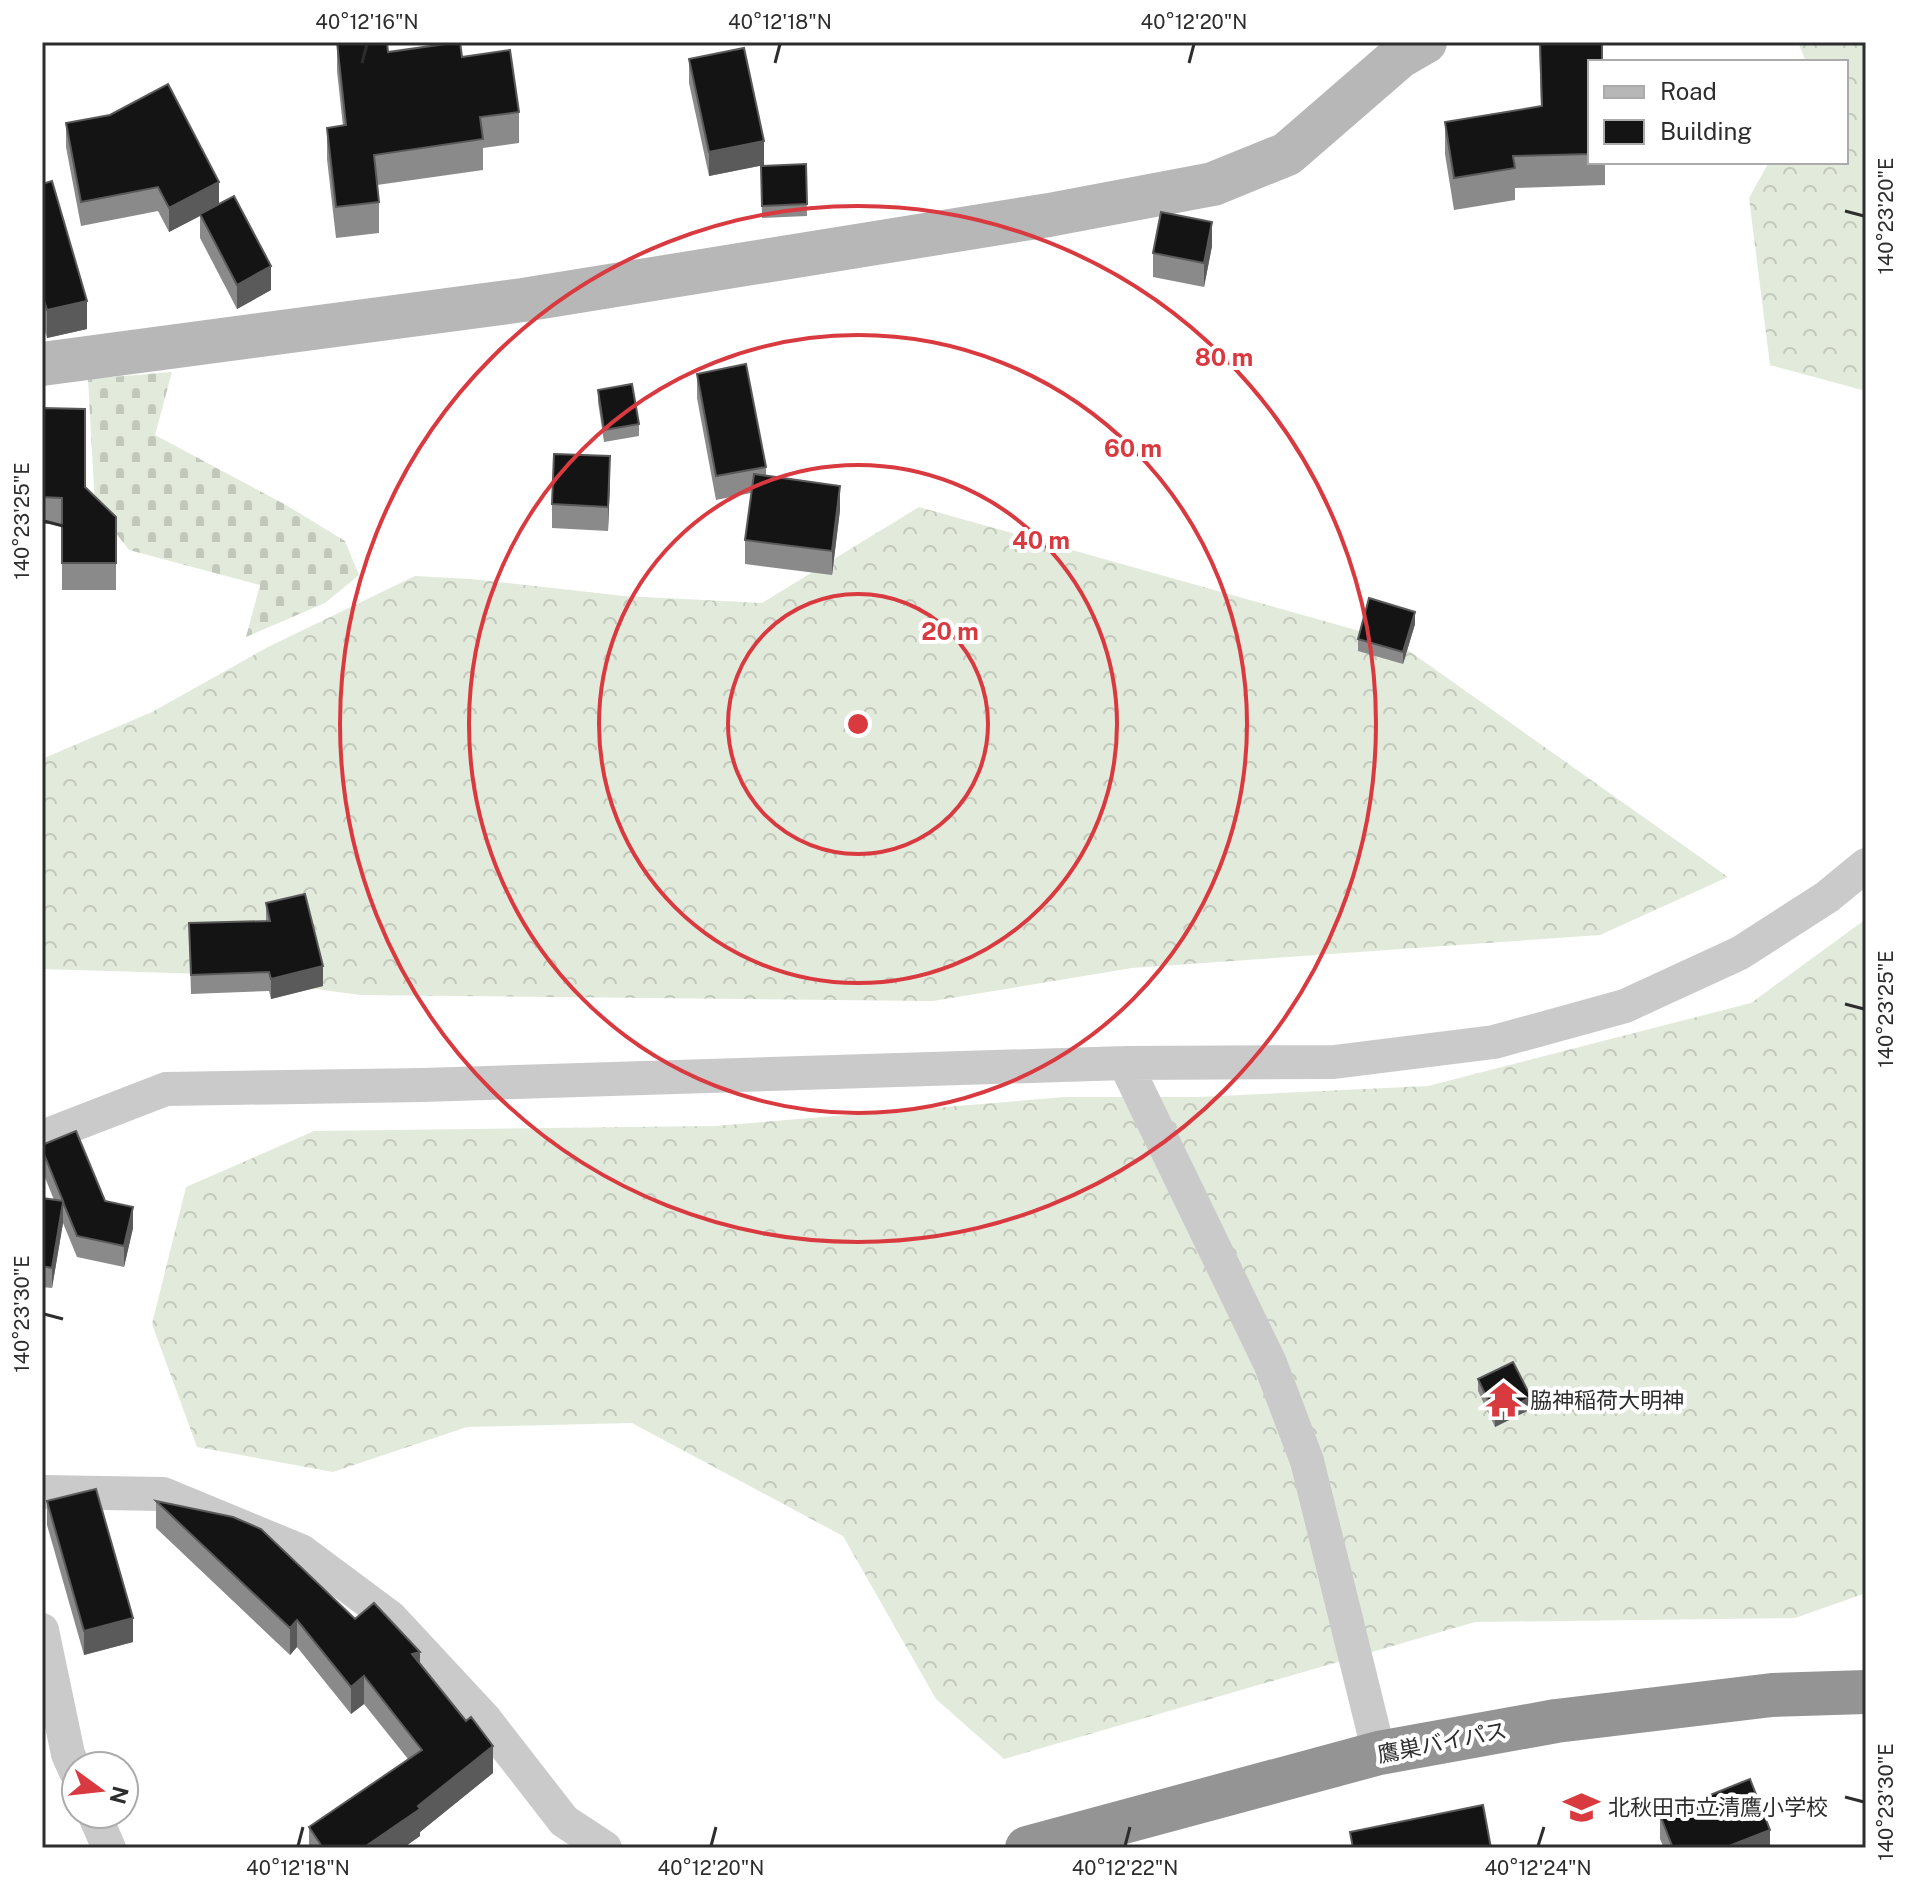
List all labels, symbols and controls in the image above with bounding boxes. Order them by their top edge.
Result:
text: 40°12'16"N [315,10,419,34]
text: 40°12'18"N [728,10,832,34]
text: 40°12'20"N [1141,10,1247,34]
legend [1588,60,1848,164]
text: Road [1660,77,1717,105]
text: Building [1660,117,1752,145]
text: 140°23'20"E [1874,158,1898,274]
text: 80 m [1195,343,1253,371]
text: 60 m [1104,434,1162,462]
text: 140°23'25"E [10,462,34,580]
text: 40 m [1012,526,1070,554]
text: 20 m [921,617,979,645]
centre of rings [844,710,872,738]
text: 140°23'25"E [1874,950,1898,1068]
text: 140°23'30"E [10,1255,34,1373]
temple icon: 脇神稲荷大明神 [1485,1381,1523,1419]
place label: 脇神稲荷大明神 [1530,1387,1684,1413]
street label: 鷹巣バイパス [1375,1717,1509,1767]
text: 140°23'30"E [1874,1743,1898,1861]
north arrow [60,1750,140,1830]
text: N [105,1783,134,1807]
school or university icon: 北秋田市立清鷹小学校 [1563,1788,1601,1826]
place label: 北秋田市立清鷹小学校 [1608,1794,1828,1820]
text: 40°12'18"N [246,1856,350,1880]
text: 40°12'20"N [658,1856,764,1880]
text: 40°12'22"N [1072,1856,1178,1880]
text: 40°12'24"N [1484,1856,1592,1880]

